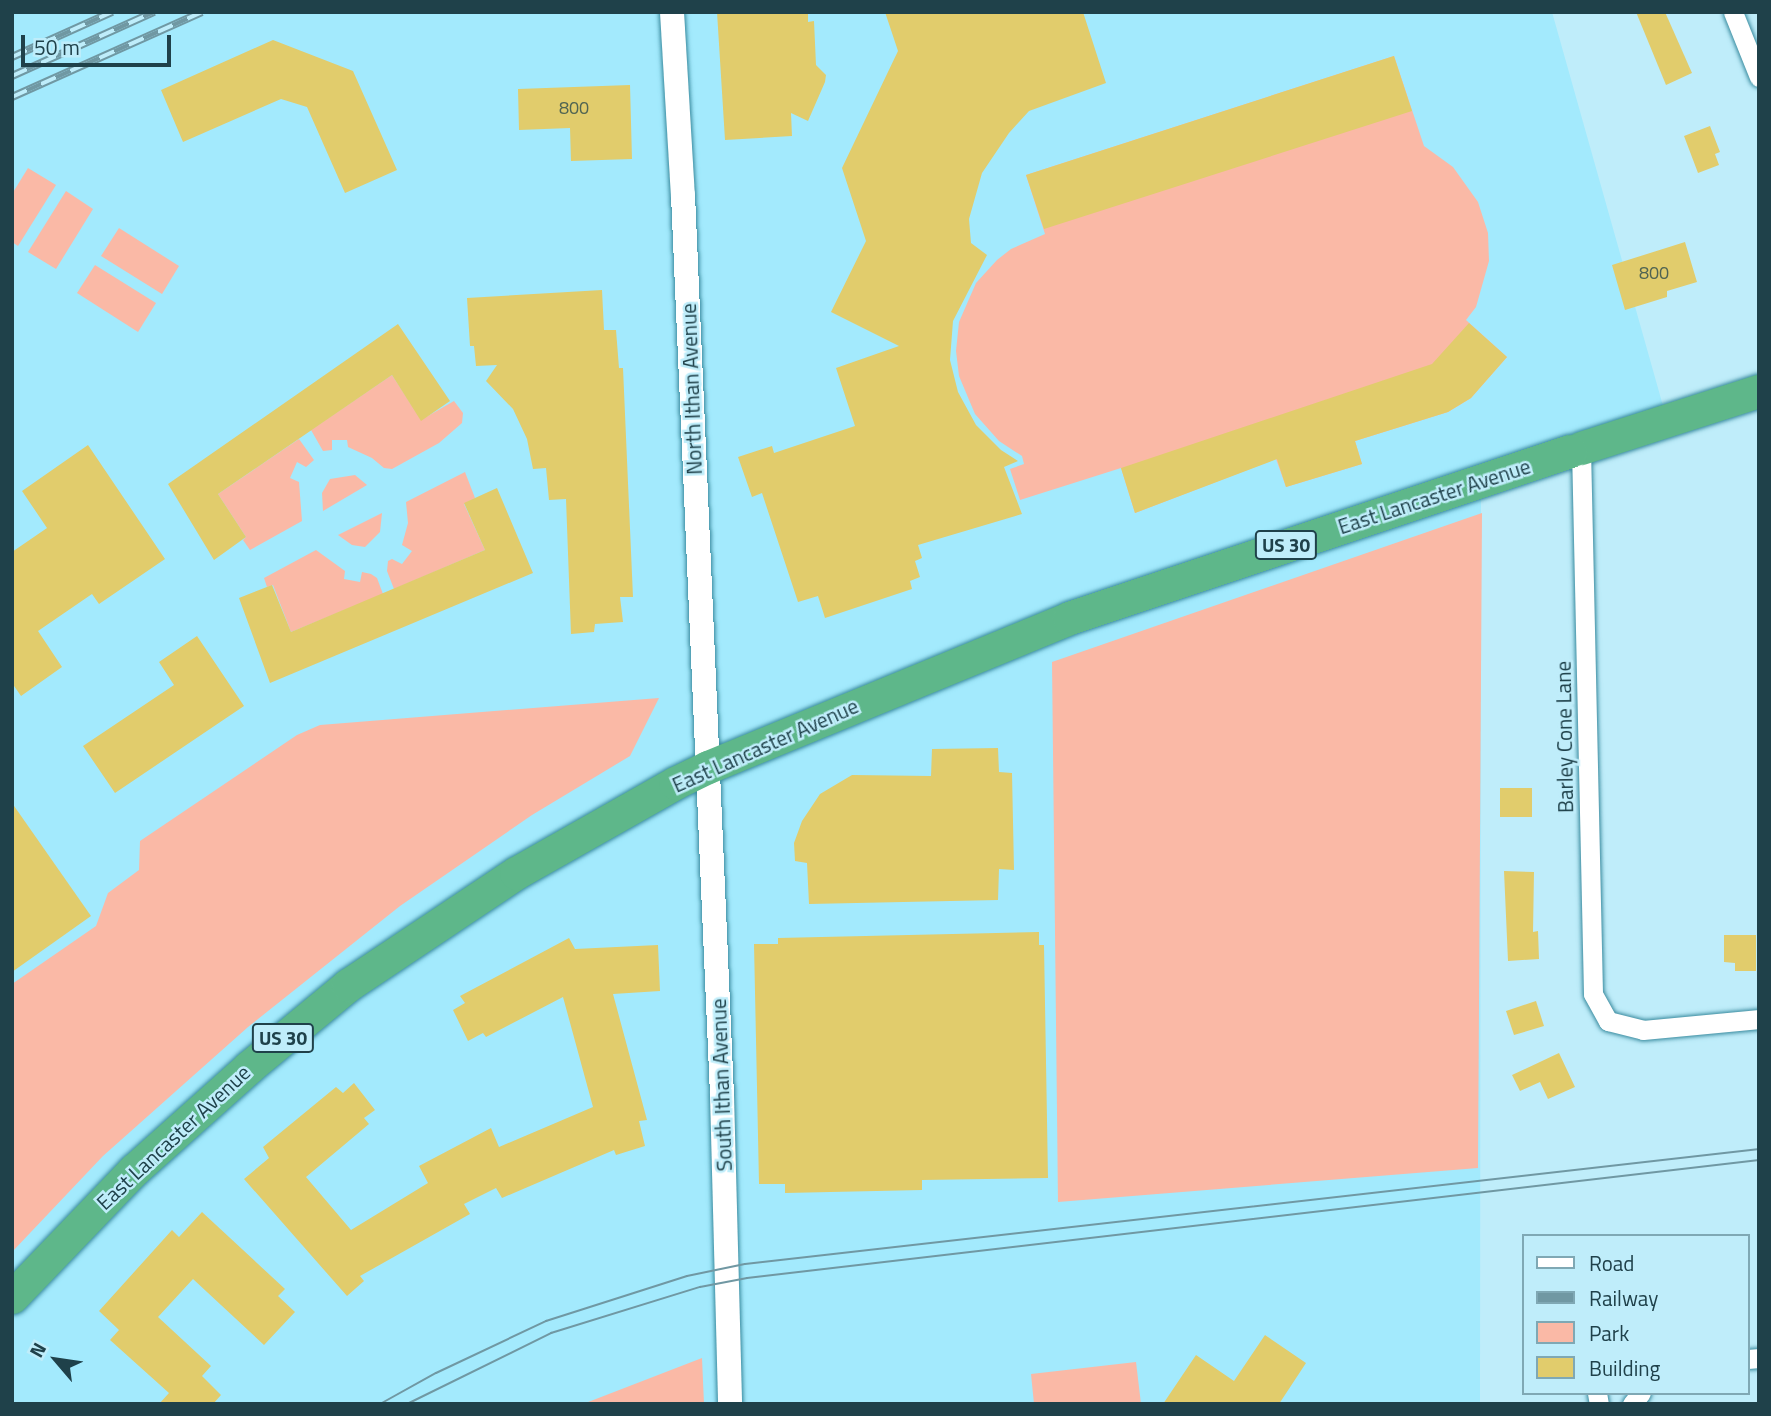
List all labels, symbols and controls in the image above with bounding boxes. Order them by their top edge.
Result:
scale bar [24,21,175,65]
text: 50 m [34,31,80,63]
house number: 800 [559,97,589,119]
house number: 800 [1639,262,1669,284]
street label: North Ithan Avenue [675,303,707,475]
street label: East Lancaster Avenue [1335,453,1533,539]
road number: US 30 [1254,530,1318,560]
street label: Barley Cone Lane [1550,661,1578,813]
street label: East Lancaster Avenue [668,693,862,797]
street label: South Ithan Avenue [705,998,737,1172]
road number: US 30 [252,1022,314,1054]
street label: East Lancaster Avenue [91,1059,255,1215]
legend [1522,1234,1750,1395]
text: Road [1589,1247,1634,1279]
text: Railway [1589,1282,1658,1314]
text: Park [1589,1317,1629,1349]
north arrow [21,1325,91,1395]
text: N [21,1337,53,1362]
text: Building [1589,1352,1660,1384]

